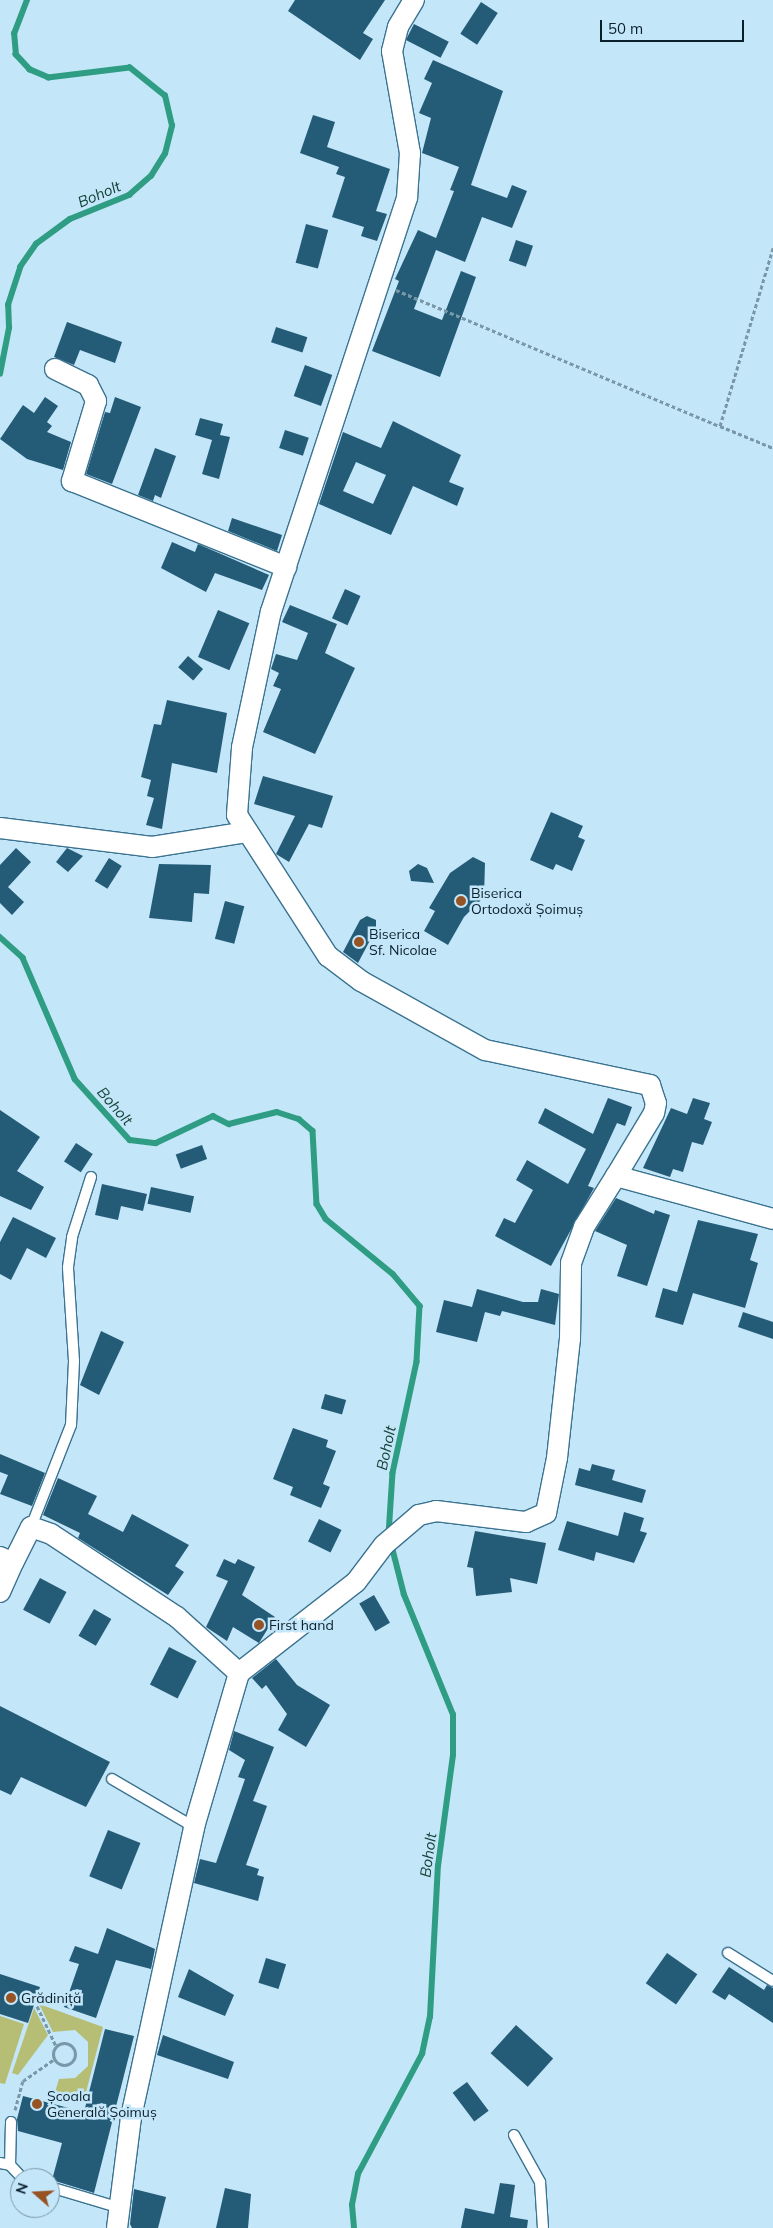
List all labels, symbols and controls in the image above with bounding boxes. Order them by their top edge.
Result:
scale bar [603,10,747,42]
text: 50 m [608,19,643,38]
water label: Boholt [75,177,123,211]
place label: Biserica Ortodoxă Șoimuș [471,885,583,918]
marker: Biserica Ortodoxă Șoimuș [455,895,467,907]
place label: Biserica Sf. Nicolae [369,926,437,959]
marker: Biserica Sf. Nicolae [353,936,365,948]
water label: Boholt [93,1083,137,1129]
water label: Boholt [373,1424,399,1472]
place label: First hand [269,1617,334,1633]
marker: First hand [253,1619,265,1631]
water label: Boholt [416,1831,440,1879]
place label: Grădiniță [21,1990,81,2006]
marker: Grădiniță [5,1992,17,2004]
place label: Școala Generală Șoimuș [47,2088,157,2120]
marker: Școala Generală Șoimuș [31,2098,43,2110]
north arrow [10,2168,60,2218]
text: N [12,2181,32,2196]

